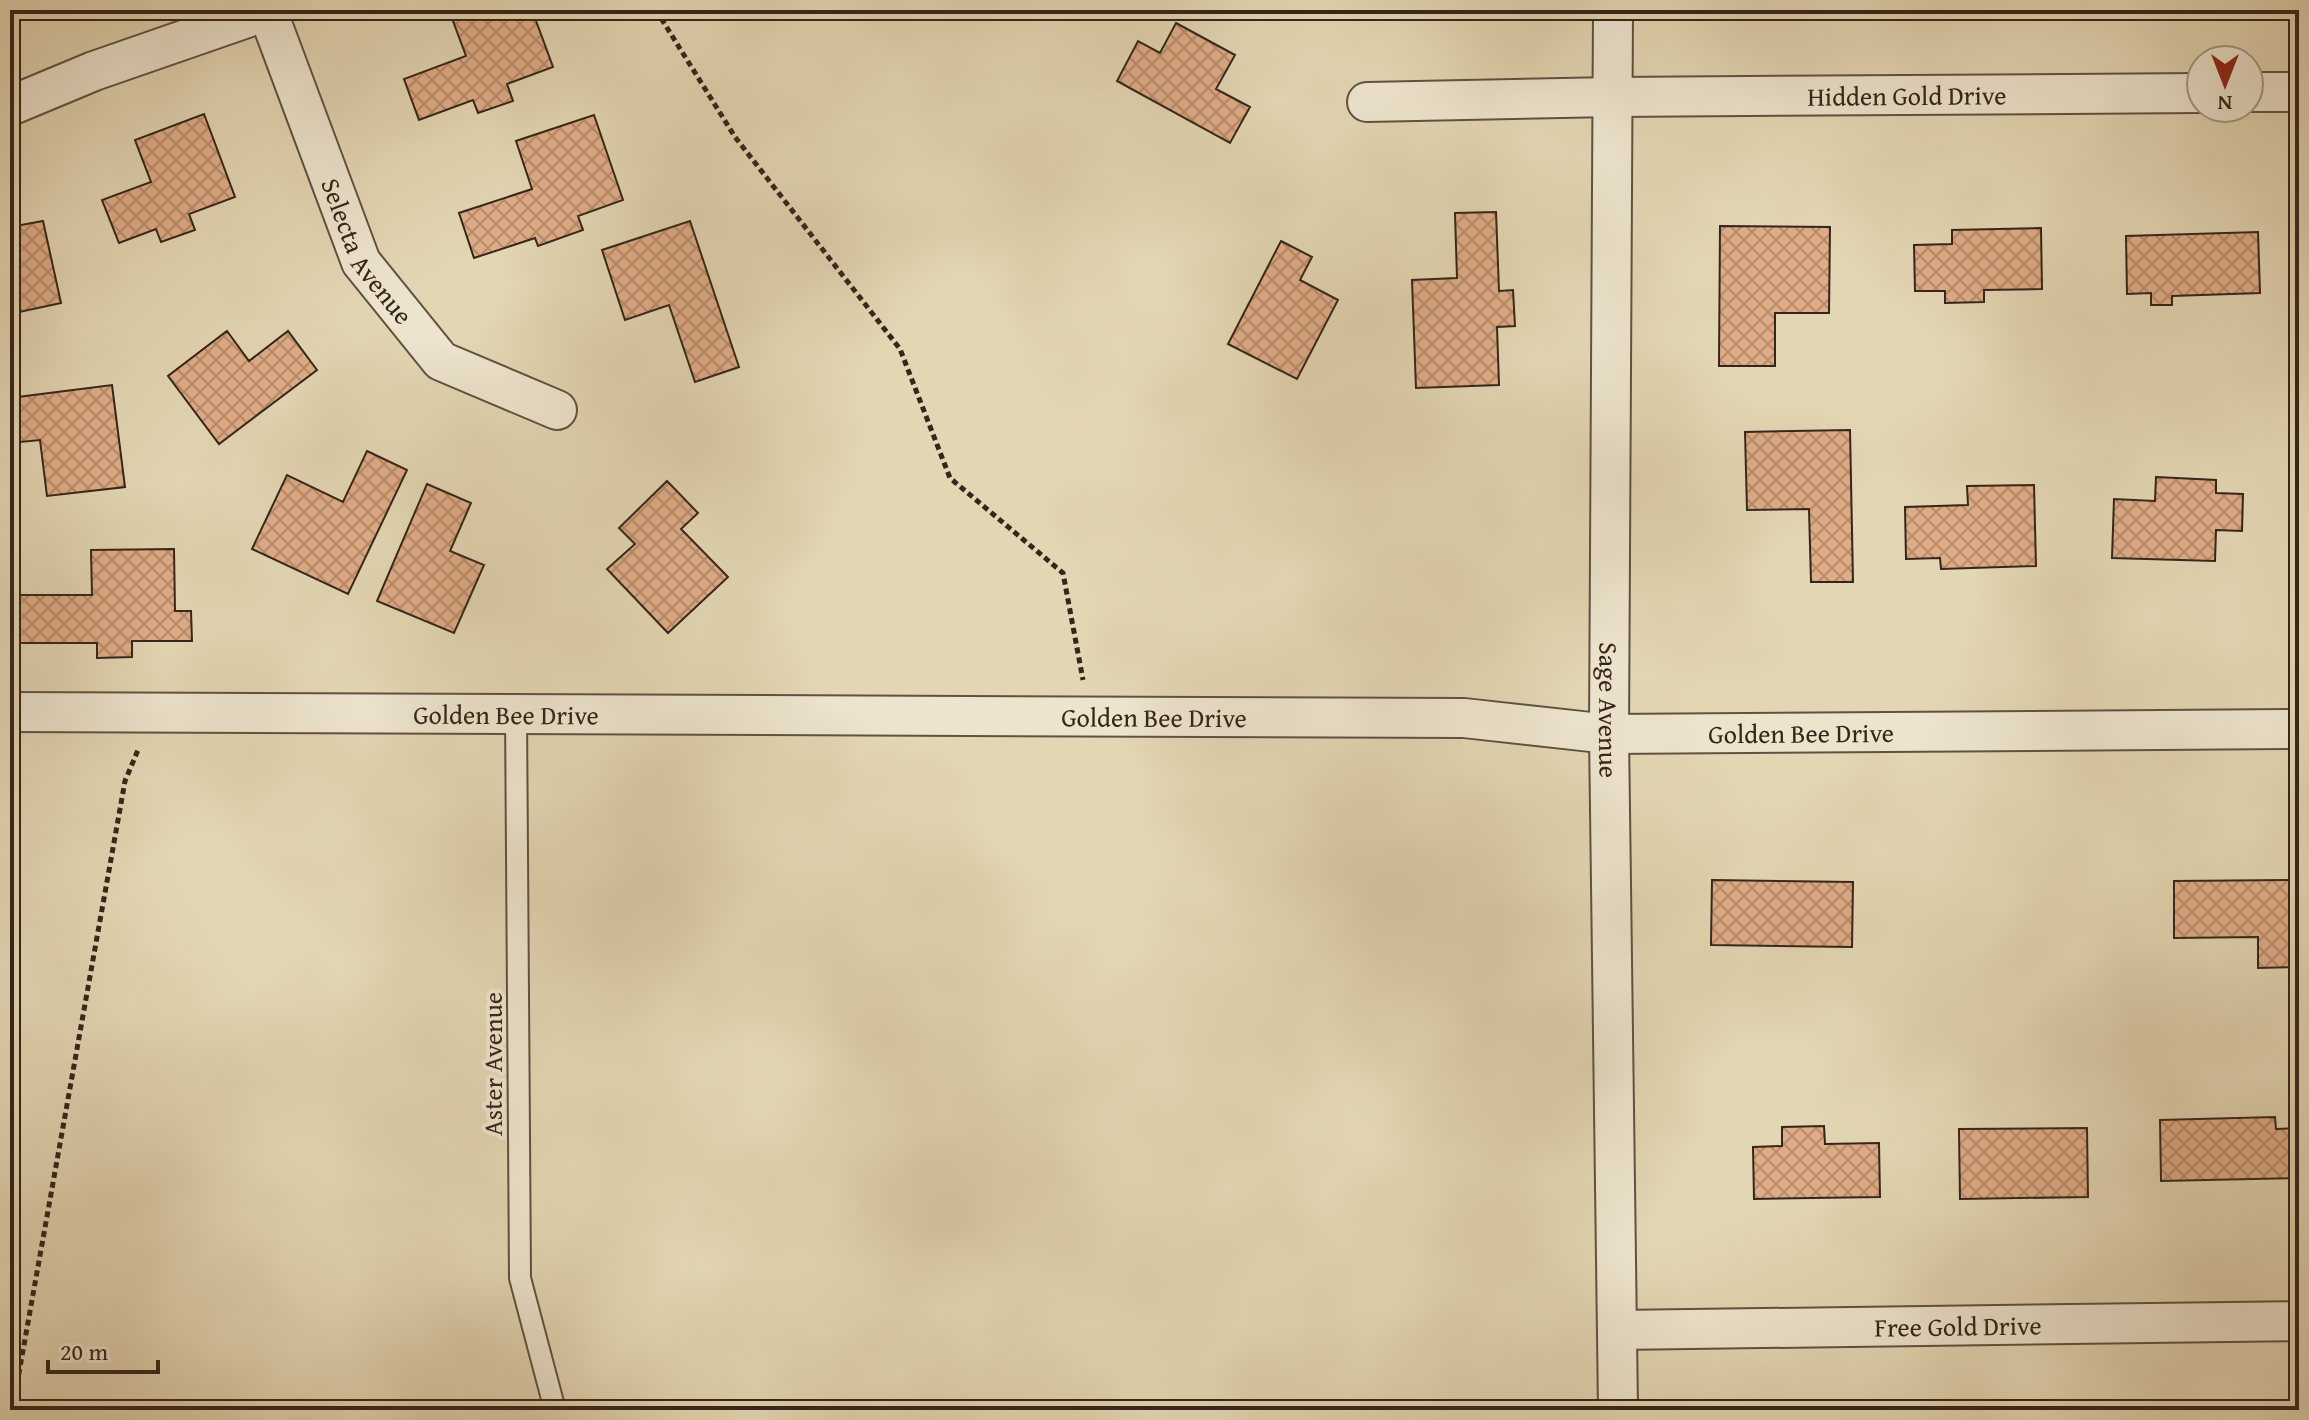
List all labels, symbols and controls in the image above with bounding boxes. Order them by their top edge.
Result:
north arrow [2185,44,2265,124]
street label: Hidden Gold Drive [1807,75,2006,115]
text: N [2217,88,2232,120]
street label: Selecta Avenue [312,172,423,332]
street label: Sage Avenue [1589,642,1629,778]
street label: Golden Bee Drive [413,694,599,734]
street label: Golden Bee Drive [1061,697,1247,737]
street label: Golden Bee Drive [1708,712,1894,753]
street label: Aster Avenue [473,992,512,1136]
street label: Free Gold Drive [1874,1305,2042,1346]
scale bar [48,1324,158,1374]
text: 20 m [60,1334,108,1369]

